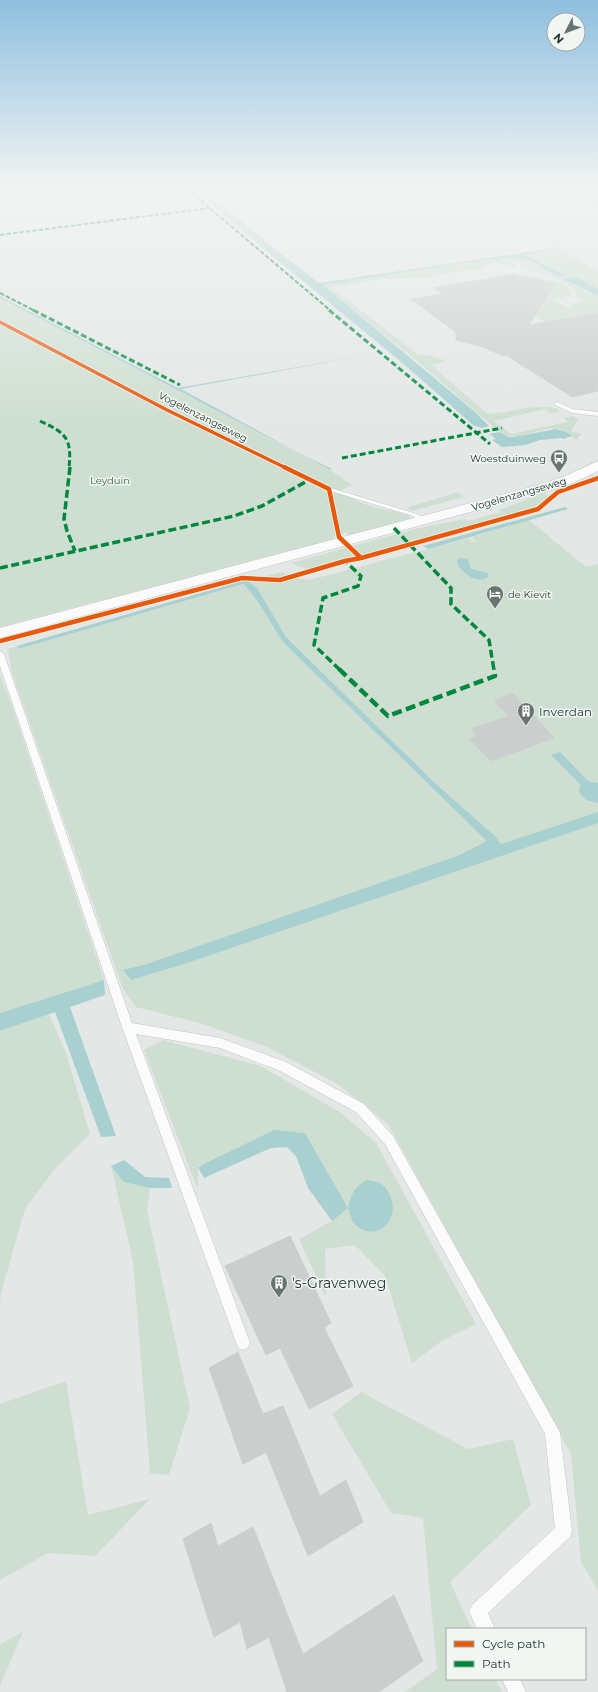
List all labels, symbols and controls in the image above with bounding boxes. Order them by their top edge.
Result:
north arrow [546,12,586,52]
text: N [550,31,567,47]
street label: Vogelenzangseweg [156,389,250,445]
bus stop icon: Woestduinweg [549,448,569,473]
place label: Woestduinweg [470,452,546,465]
park label: Leyduin [90,474,130,487]
street label: Vogelenzangseweg [470,474,568,514]
hotel icon: de Kievit [485,584,505,609]
place label: de Kievit [508,588,551,601]
building icon: Inverdan [516,701,536,726]
place label: Inverdan [539,704,592,719]
building icon: 's-Gravenweg [269,1273,289,1298]
place label: 's-Gravenweg [292,1274,386,1292]
legend [446,1628,586,1680]
text: Cycle path [482,1636,545,1651]
text: Path [482,1656,511,1671]

